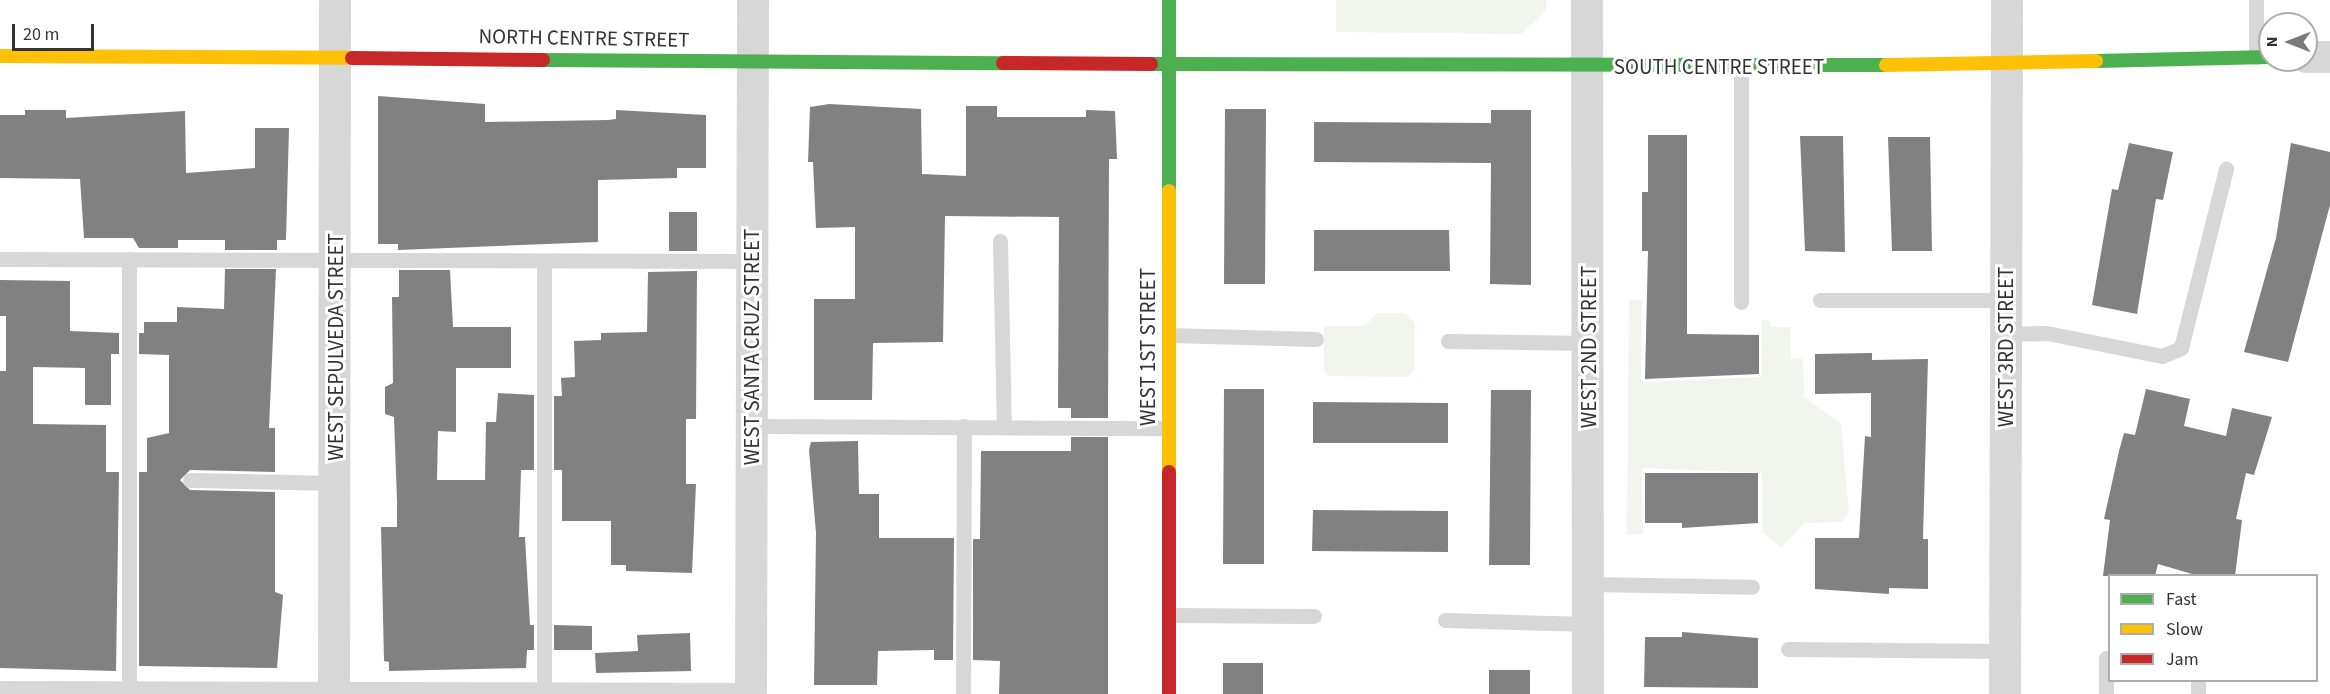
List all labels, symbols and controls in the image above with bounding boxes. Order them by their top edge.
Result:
scale bar [15,12,98,50]
north arrow [2258,12,2318,72]
text: 20 m [23,22,59,47]
street label: NORTH CENTRE STREET [478,24,690,52]
text: N [2261,37,2283,47]
street label: SOUTH CENTRE STREET [1614,54,1824,80]
street label: WEST SANTA CRUZ STREET [739,229,765,465]
street label: WEST SEPULVEDA STREET [323,233,349,461]
street label: WEST 2ND STREET [1576,266,1602,428]
street label: WEST 3RD STREET [1993,267,2019,427]
street label: WEST 1ST STREET [1135,268,1161,426]
legend [2108,574,2318,682]
text: Fast [2166,587,2197,612]
text: Slow [2166,617,2203,642]
text: Jam [2166,647,2199,672]

